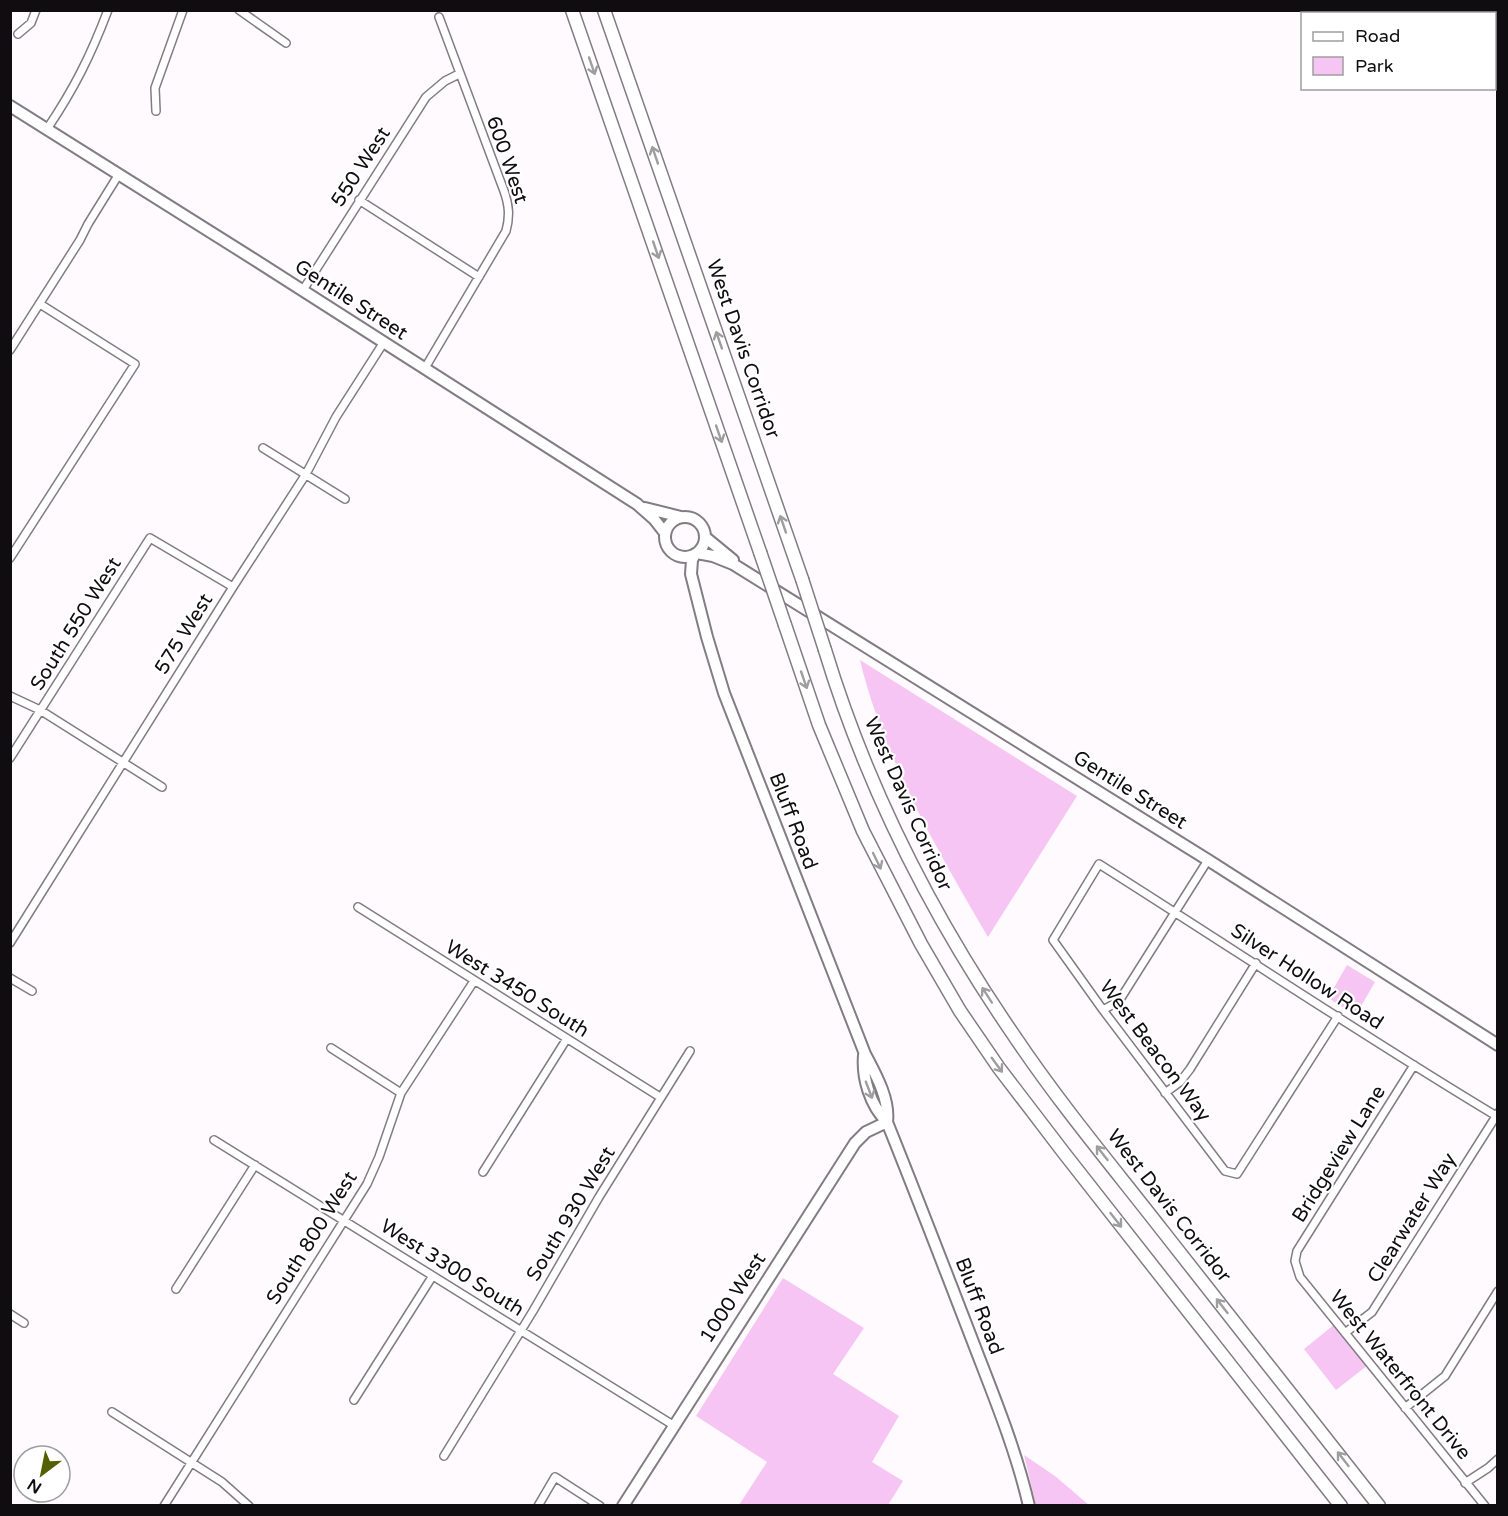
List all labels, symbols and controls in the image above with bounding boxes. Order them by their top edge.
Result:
legend [1301,12,1496,90]
text: Road [1355,25,1400,47]
text: Park [1355,55,1394,77]
one-way arrow [588,56,599,74]
street label: 600 West [481,113,533,207]
street label: 550 West [326,122,396,212]
one-way arrow [649,146,660,165]
one-way arrow [651,240,662,259]
street label: Gentile Street [290,255,412,346]
street label: West Davis Corridor [701,256,785,442]
one-way arrow [713,330,724,349]
one-way arrow [715,424,726,443]
one-way arrow [777,515,788,534]
street label: South 550 West [25,553,127,695]
street label: 575 West [150,589,218,679]
one-way arrow [799,670,810,689]
street label: West Davis Corridor [859,713,957,895]
street label: Gentile Street [1069,745,1192,835]
street label: Bluff Road [764,769,822,873]
one-way arrow [872,851,884,869]
street label: Silver Hollow Road [1226,919,1388,1035]
street label: West 3450 South [441,935,593,1043]
street label: West Beacon Way [1094,976,1216,1127]
one-way arrow [980,987,992,1004]
one-way arrow [991,1056,1004,1072]
one-way arrow [865,1080,876,1099]
street label: Bridgeview Lane [1287,1081,1391,1227]
street label: West Davis Corridor [1102,1125,1236,1288]
street label: South 930 West [521,1142,621,1285]
one-way arrow [1095,1145,1108,1161]
street label: Clearwater Way [1362,1148,1462,1287]
street label: South 800 West [261,1167,363,1309]
one-way arrow [1110,1211,1123,1227]
street label: West 3300 South [376,1214,528,1322]
street label: 1000 West [695,1248,771,1348]
street label: Bluff Road [950,1254,1008,1358]
street label: West Waterfront Drive [1324,1285,1476,1465]
one-way arrow [1216,1298,1229,1314]
north arrow [12,1444,72,1504]
one-way arrow [1336,1452,1349,1468]
text: N [24,1474,45,1498]

